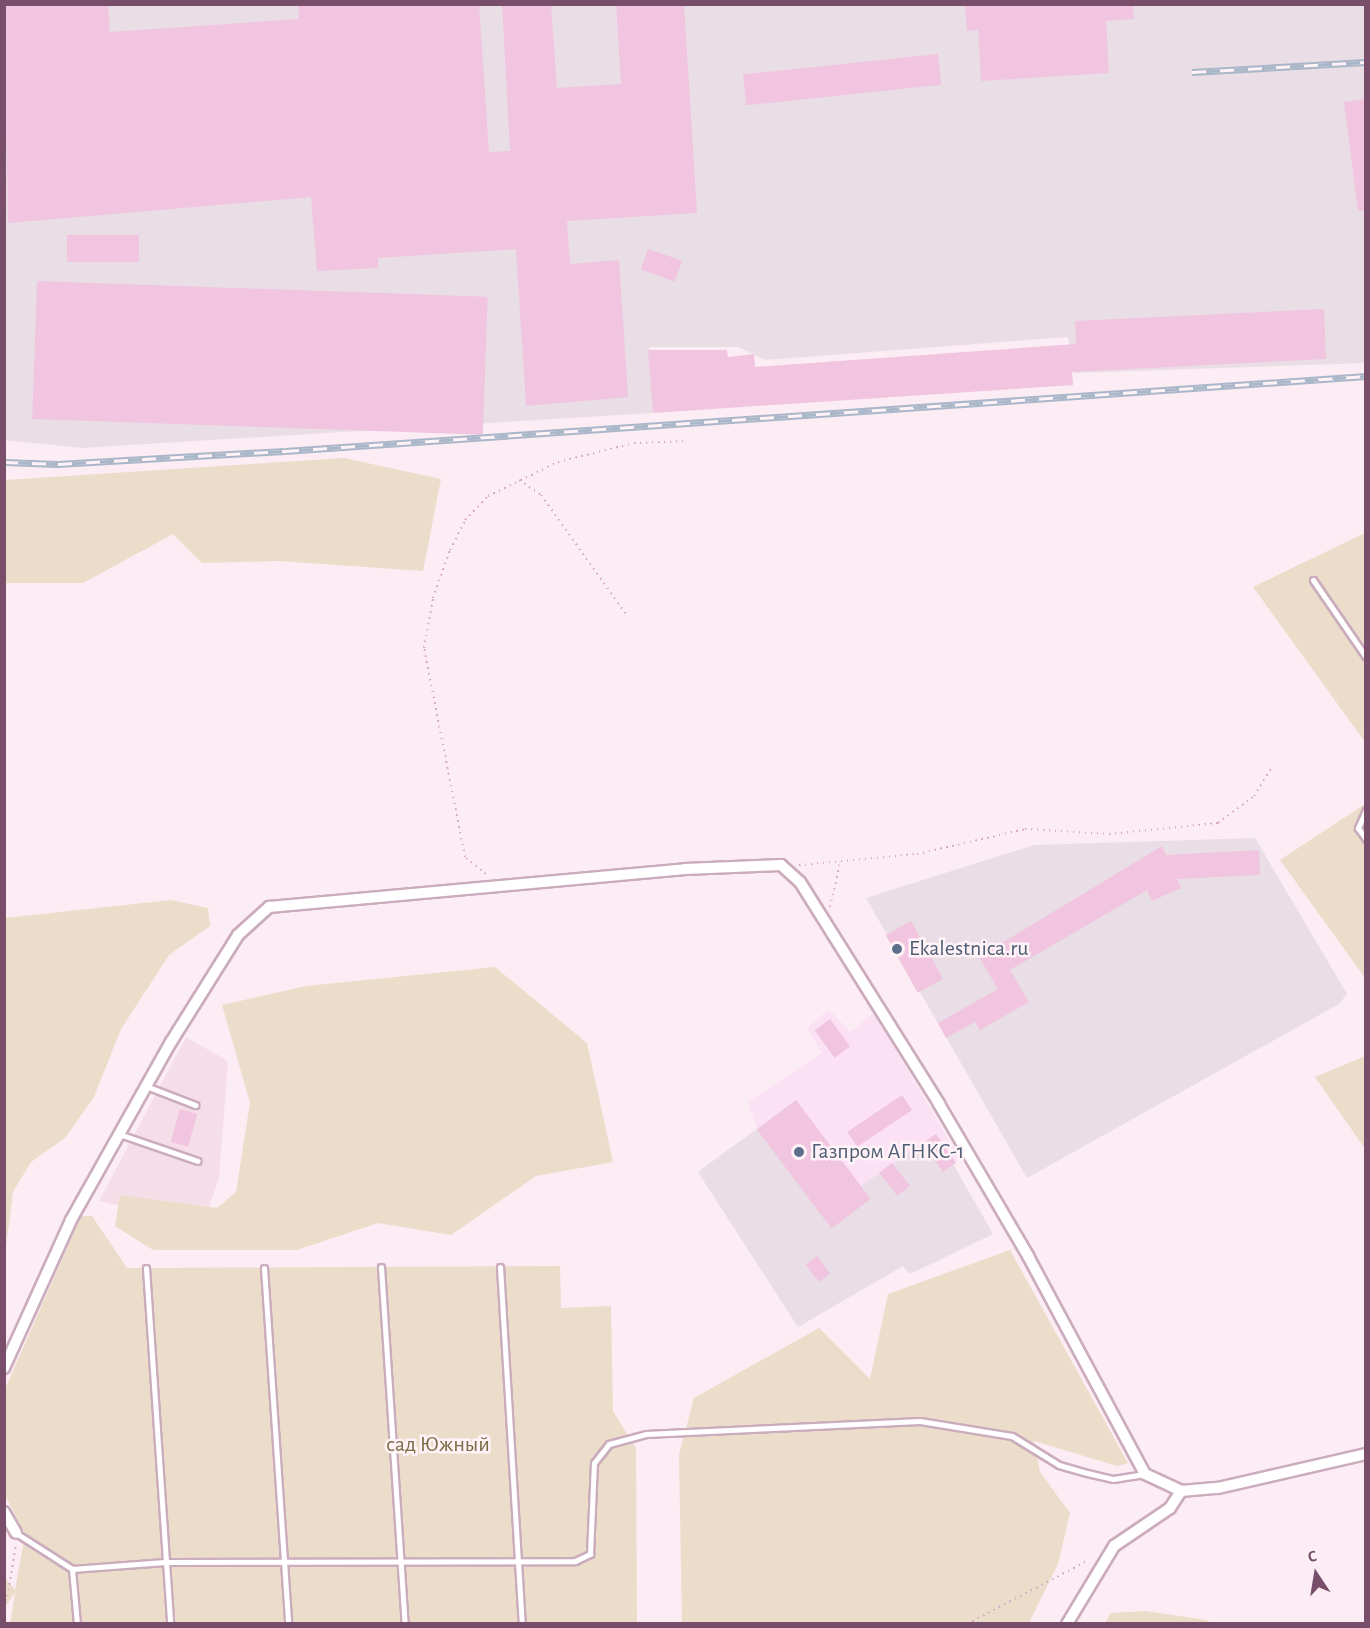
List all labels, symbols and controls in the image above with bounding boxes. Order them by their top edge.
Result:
place label: Ekalestnica.ru [909,936,1029,962]
marker: Ekalestnica.ru [890,942,904,956]
place label: Газпром АГНКС-1 [811,1139,964,1165]
marker: Газпром АГНКС-1 [792,1145,806,1159]
park label: сад Южный [386,1432,490,1458]
north arrow [1286,1544,1346,1604]
text: С [1306,1548,1318,1565]

